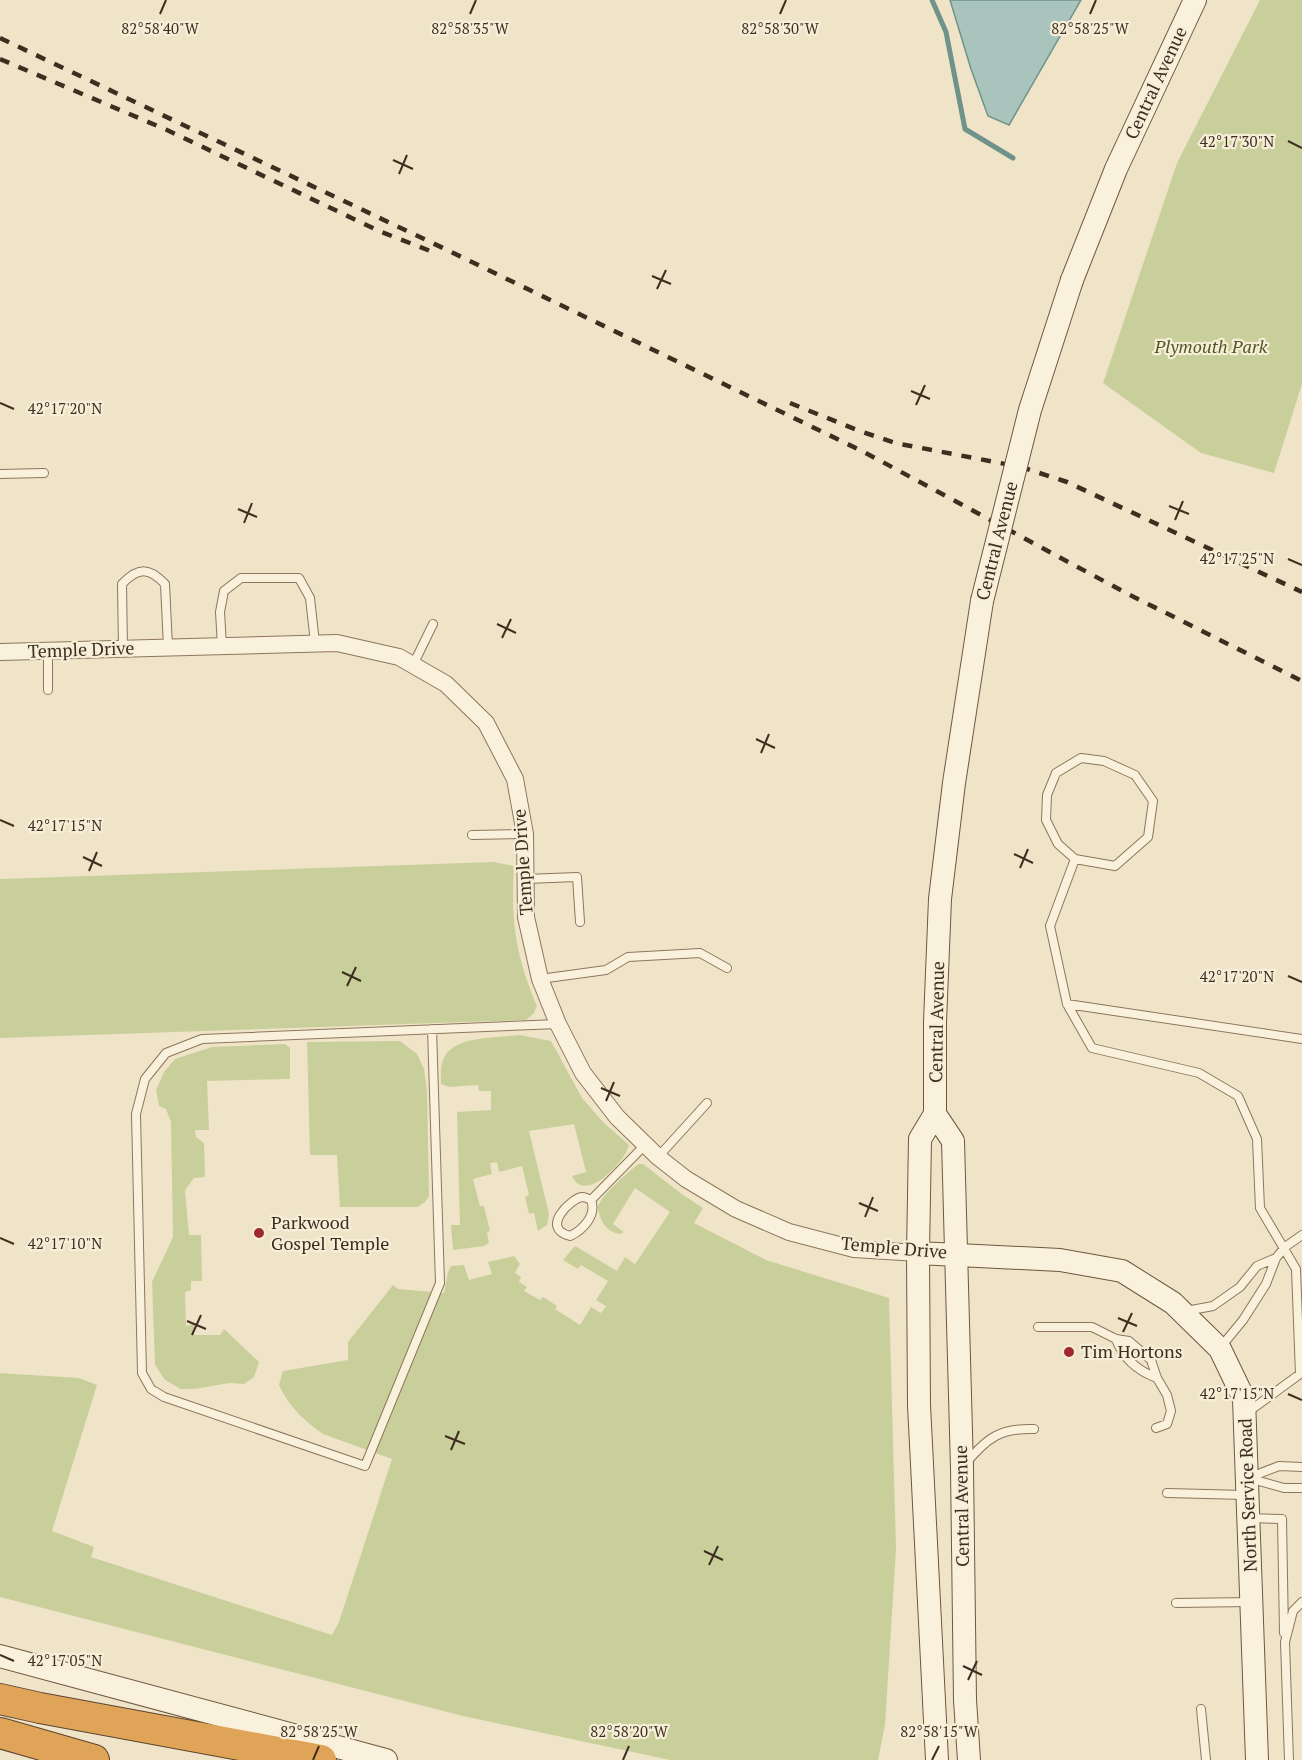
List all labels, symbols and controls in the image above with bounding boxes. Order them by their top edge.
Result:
text: 82°58'40"W [121,18,200,38]
text: 82°58'35"W [431,18,510,38]
text: 82°58'30"W [741,18,820,38]
text: 82°58'25"W [1051,18,1130,38]
street label: Central Avenue [1118,22,1192,143]
text: 42°17'30"N [1200,131,1274,151]
park label: Plymouth Park [1154,334,1268,358]
text: 42°17'20"N [28,398,102,418]
street label: Central Avenue [970,479,1022,603]
text: 42°17'25"N [1200,548,1274,568]
street label: Temple Drive [27,635,135,663]
street label: Temple Drive [506,808,538,916]
text: 42°17'15"N [28,815,102,835]
street label: Central Avenue [923,961,949,1083]
text: 42°17'20"N [1200,966,1274,986]
place label: Parkwood Gospel Temple [271,1210,389,1255]
marker: Parkwood Gospel Temple [252,1226,266,1240]
street label: Temple Drive [840,1230,948,1264]
text: 42°17'10"N [28,1233,102,1253]
place label: Tim Hortons [1081,1339,1183,1363]
marker: Tim Hortons [1062,1345,1076,1359]
text: 42°17'15"N [1200,1383,1274,1403]
street label: North Service Road [1232,1418,1262,1572]
street label: Central Avenue [948,1445,974,1567]
text: 42°17'05"N [28,1650,102,1670]
text: 82°58'25"W [280,1721,359,1741]
text: 82°58'20"W [590,1721,669,1741]
text: 82°58'15"W [900,1721,979,1741]

